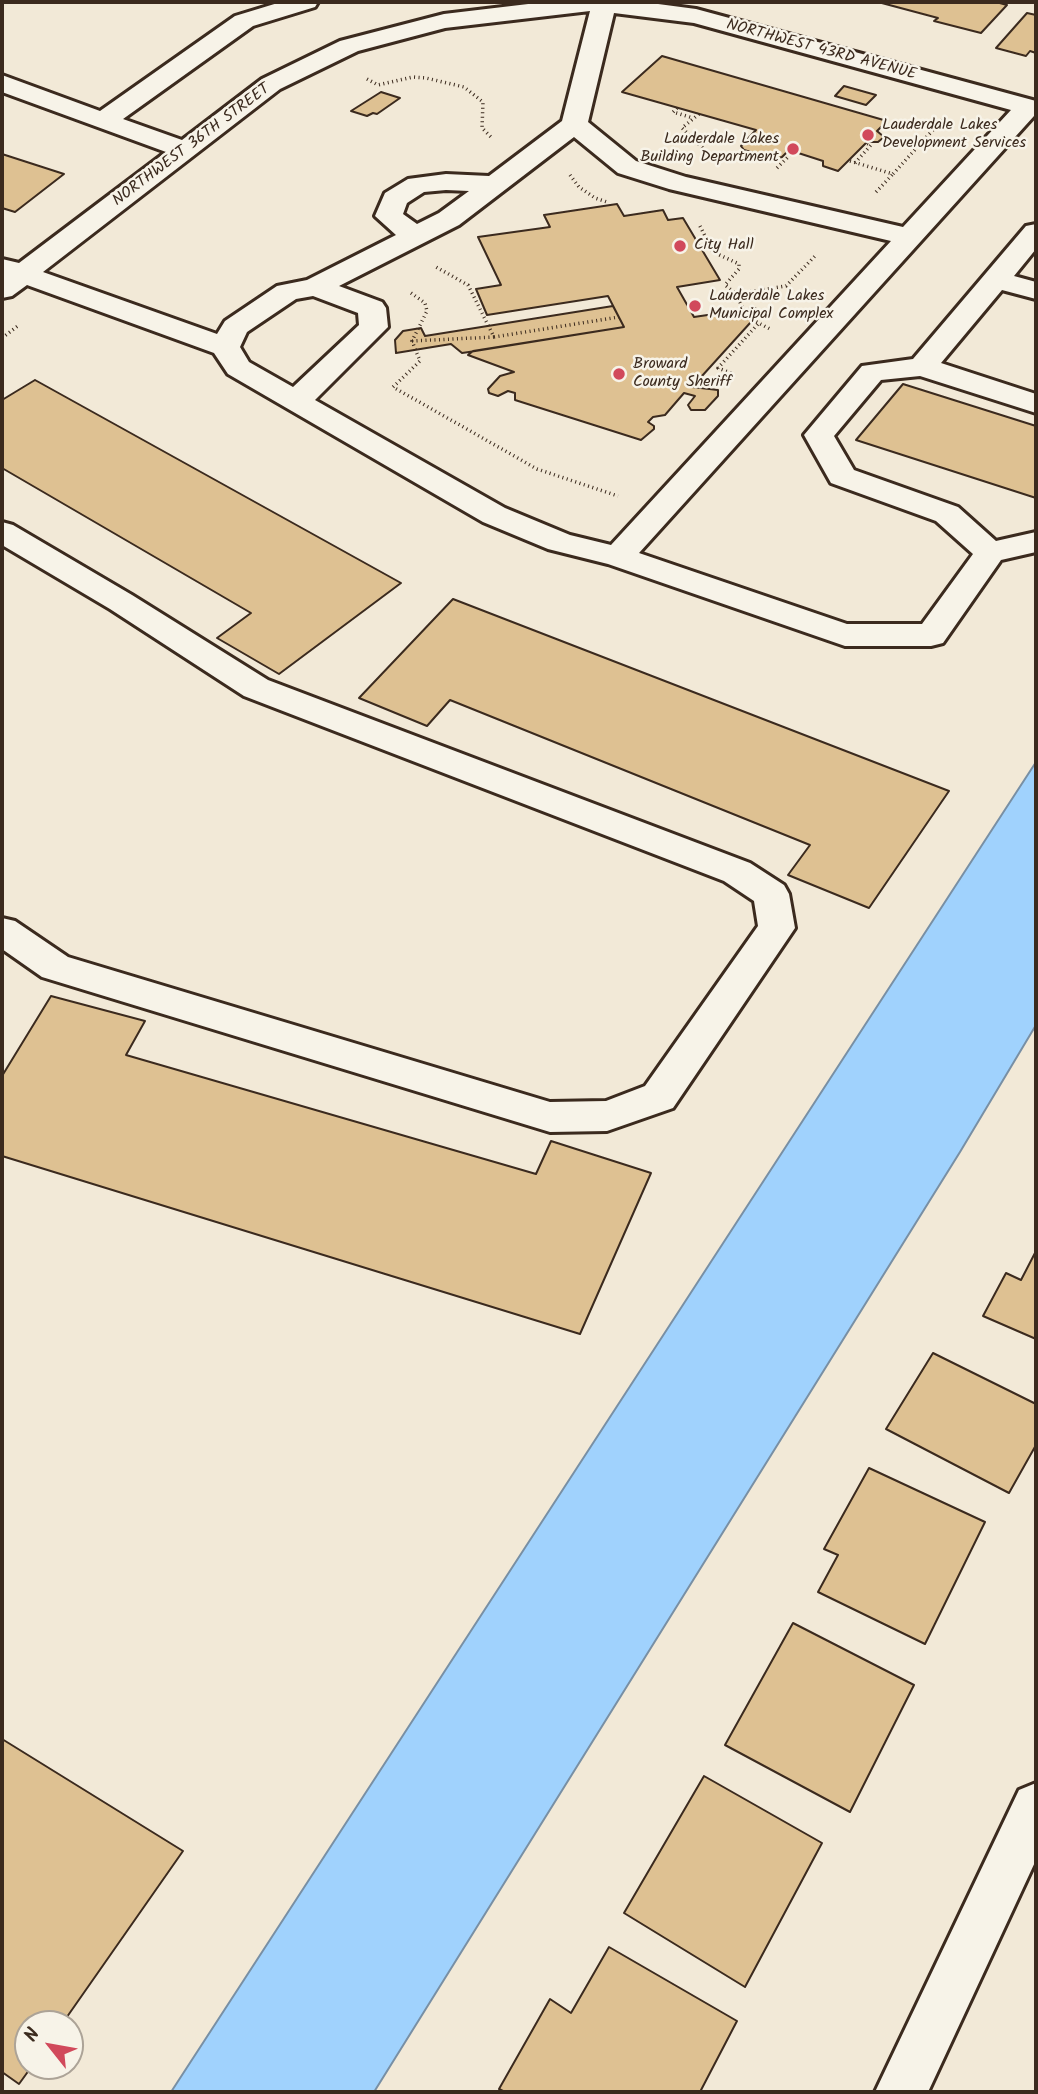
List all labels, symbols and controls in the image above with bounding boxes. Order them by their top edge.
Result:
street label: NORTHWEST 43RD AVENUE [724,16,918,86]
street label: NORTHWEST 36TH STREET [110,81,274,211]
place label: Lauderdale Lakes Development Services [882,116,1026,154]
marker: Lauderdale Lakes Development Services [860,127,876,143]
place label: Lauderdale Lakes Building Department [640,130,779,168]
marker: Lauderdale Lakes Building Department [785,141,801,157]
place label: City Hall [694,236,754,256]
marker: City Hall [672,238,688,254]
place label: Lauderdale Lakes Municipal Complex [709,287,833,325]
marker: Lauderdale Lakes Municipal Complex [687,298,703,314]
place label: Broward County Sheriff [633,355,732,393]
marker: Broward County Sheriff [611,366,627,382]
north arrow [14,2010,84,2080]
text: N [17,2022,49,2048]

